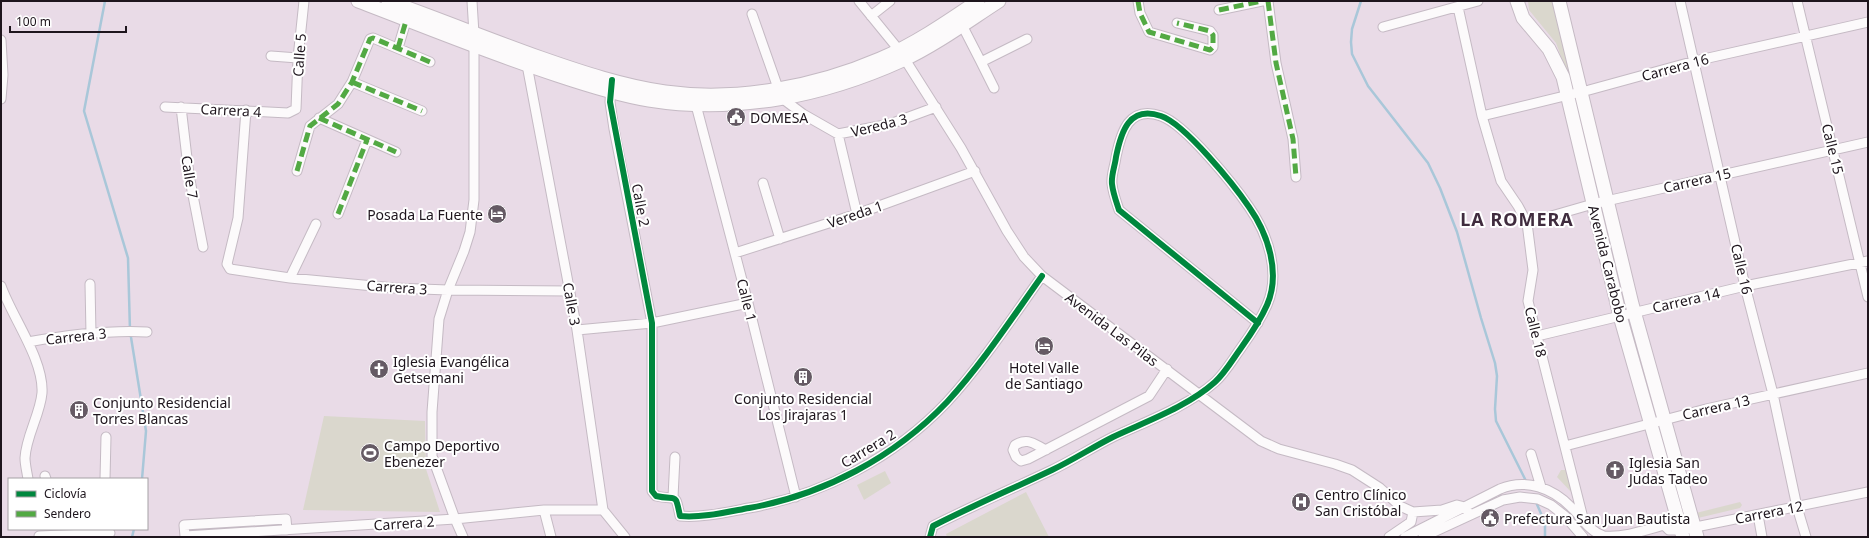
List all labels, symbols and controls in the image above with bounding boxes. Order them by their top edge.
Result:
scale bar [10,8,126,34]
text: 100 m [16,13,51,30]
street label: Calle 5 [288,33,310,77]
street label: Carrera 16 [1639,49,1711,85]
street label: Carrera 4 [200,99,262,121]
public building icon: DOMESA [725,106,747,128]
place label: DOMESA [750,108,808,127]
street label: Vereda 3 [849,109,909,141]
street label: Calle 15 [1818,122,1848,176]
street label: Calle 7 [177,154,203,200]
street label: Carrera 15 [1661,163,1733,197]
street label: Calle 2 [628,182,654,228]
street label: Vereda 1 [825,196,885,232]
hotel icon: Posada La Fuente [486,203,508,225]
street label: Avenida Carabobo [1584,203,1632,325]
place label: Posada La Fuente [367,205,483,224]
district label: LA ROMERA [1460,207,1574,231]
street label: Calle 16 [1727,242,1757,296]
street label: Carrera 3 [366,275,428,299]
street label: Calle 1 [733,277,761,323]
street label: Calle 3 [559,281,585,327]
street label: Carrera 14 [1650,283,1722,317]
street label: Avenida Las Pilas [1062,288,1163,370]
street label: Calle 18 [1521,305,1551,359]
street label: Carrera 3 [45,323,107,349]
hotel icon: Hotel Valle de Santiago [1033,335,1055,357]
place label: Iglesia Evangélica Getsemani [393,352,509,387]
church icon: Iglesia Evangélica Getsemani [368,358,390,380]
place label: Hotel Valle de Santiago [1005,358,1083,393]
building icon: Conjunto Residencial Los Jirajaras 1 [792,366,814,388]
place label: Conjunto Residencial Los Jirajaras 1 [734,389,872,424]
street label: Carrera 13 [1680,390,1752,424]
place label: Conjunto Residencial Torres Blancas [93,393,231,428]
building icon: Conjunto Residencial Torres Blancas [68,399,90,421]
street label: Carrera 2 [837,424,899,472]
place label: Campo Deportivo Ebenezer [384,436,500,471]
sports icon: Campo Deportivo Ebenezer [359,442,381,464]
place label: Iglesia San Judas Tadeo [1627,453,1708,488]
church icon: Iglesia San Judas Tadeo [1604,459,1626,481]
legend [8,478,148,530]
text: Ciclovía [44,485,86,502]
place label: Centro Clínico San Cristóbal [1315,485,1407,520]
hospital icon: Centro Clínico San Cristóbal [1290,491,1312,513]
street label: Carrera 12 [1733,496,1805,528]
text: Sendero [44,505,91,522]
public building icon: Prefectura San Juan Bautista [1479,507,1501,529]
place label: Prefectura San Juan Bautista [1504,509,1690,528]
street label: Carrera 2 [373,511,435,535]

